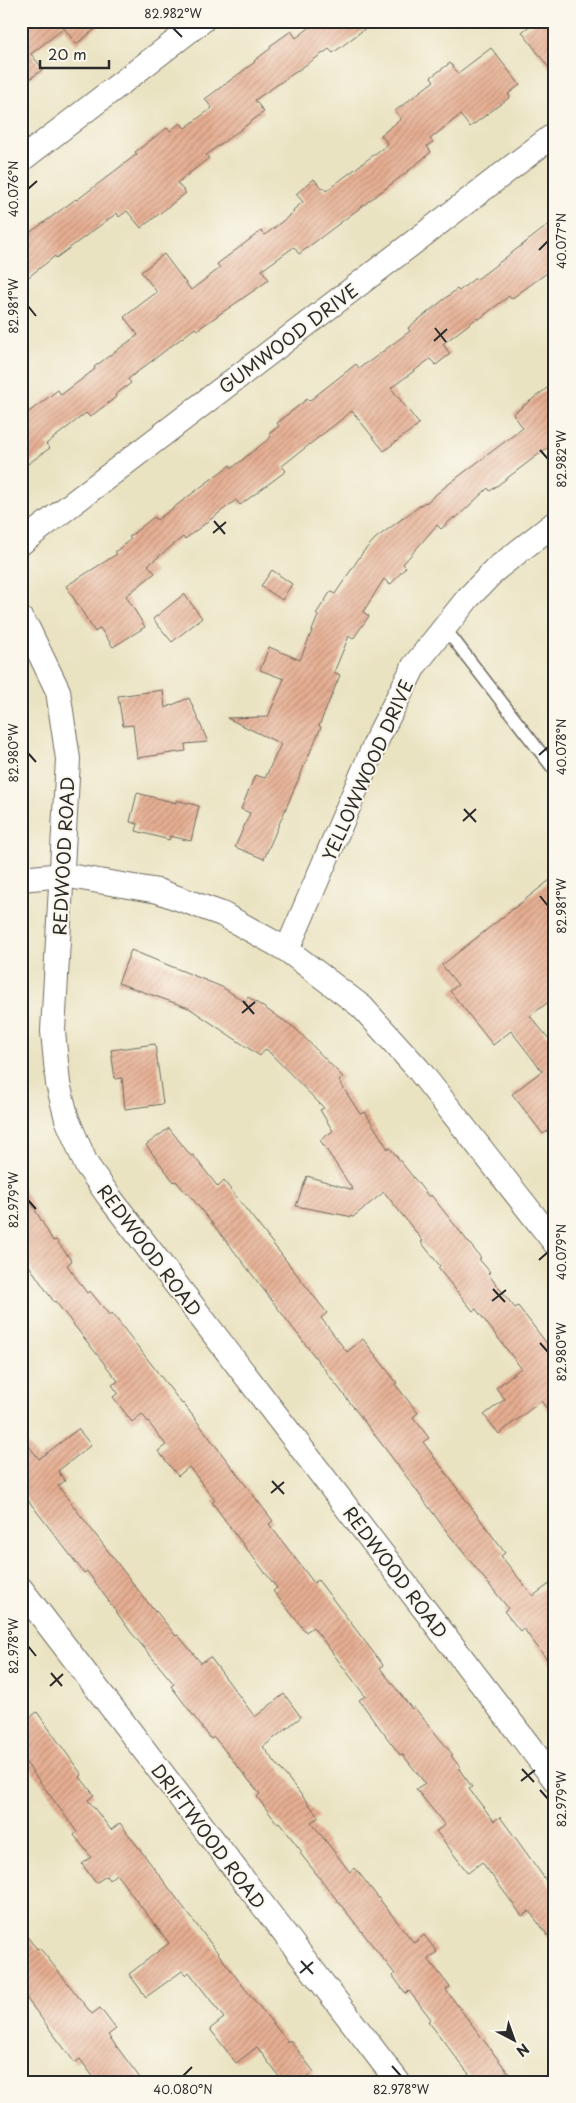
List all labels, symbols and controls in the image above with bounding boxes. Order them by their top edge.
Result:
text: 82.982°W [144,4,202,22]
scale bar [40,38,109,70]
text: 20 m [48,42,87,65]
text: 40.076°N [4,161,22,217]
text: 40.077°N [552,213,570,269]
street label: GUMWOOD DRIVE [213,276,363,400]
text: 82.981°W [4,278,22,334]
text: 82.982°W [552,430,570,488]
street label: YELLOWWOOD DRIVE [315,675,419,865]
text: 40.078°N [552,719,570,775]
text: 82.980°W [4,723,22,782]
street label: REDWOOD ROAD [45,776,81,936]
text: 82.981°W [552,878,570,934]
text: 82.979°W [4,1171,22,1228]
street label: REDWOOD ROAD [91,1178,209,1322]
text: 40.079°N [552,1224,570,1280]
text: 82.980°W [552,1322,570,1381]
street label: REDWOOD ROAD [337,1500,455,1644]
text: 82.978°W [4,1617,22,1674]
street label: DRIFTWOOD ROAD [145,1758,273,1914]
text: 82.979°W [552,1770,570,1827]
north arrow [488,2016,538,2066]
text: N [512,2039,534,2062]
text: 40.080°N [153,2080,213,2098]
text: 82.978°W [373,2080,430,2098]

